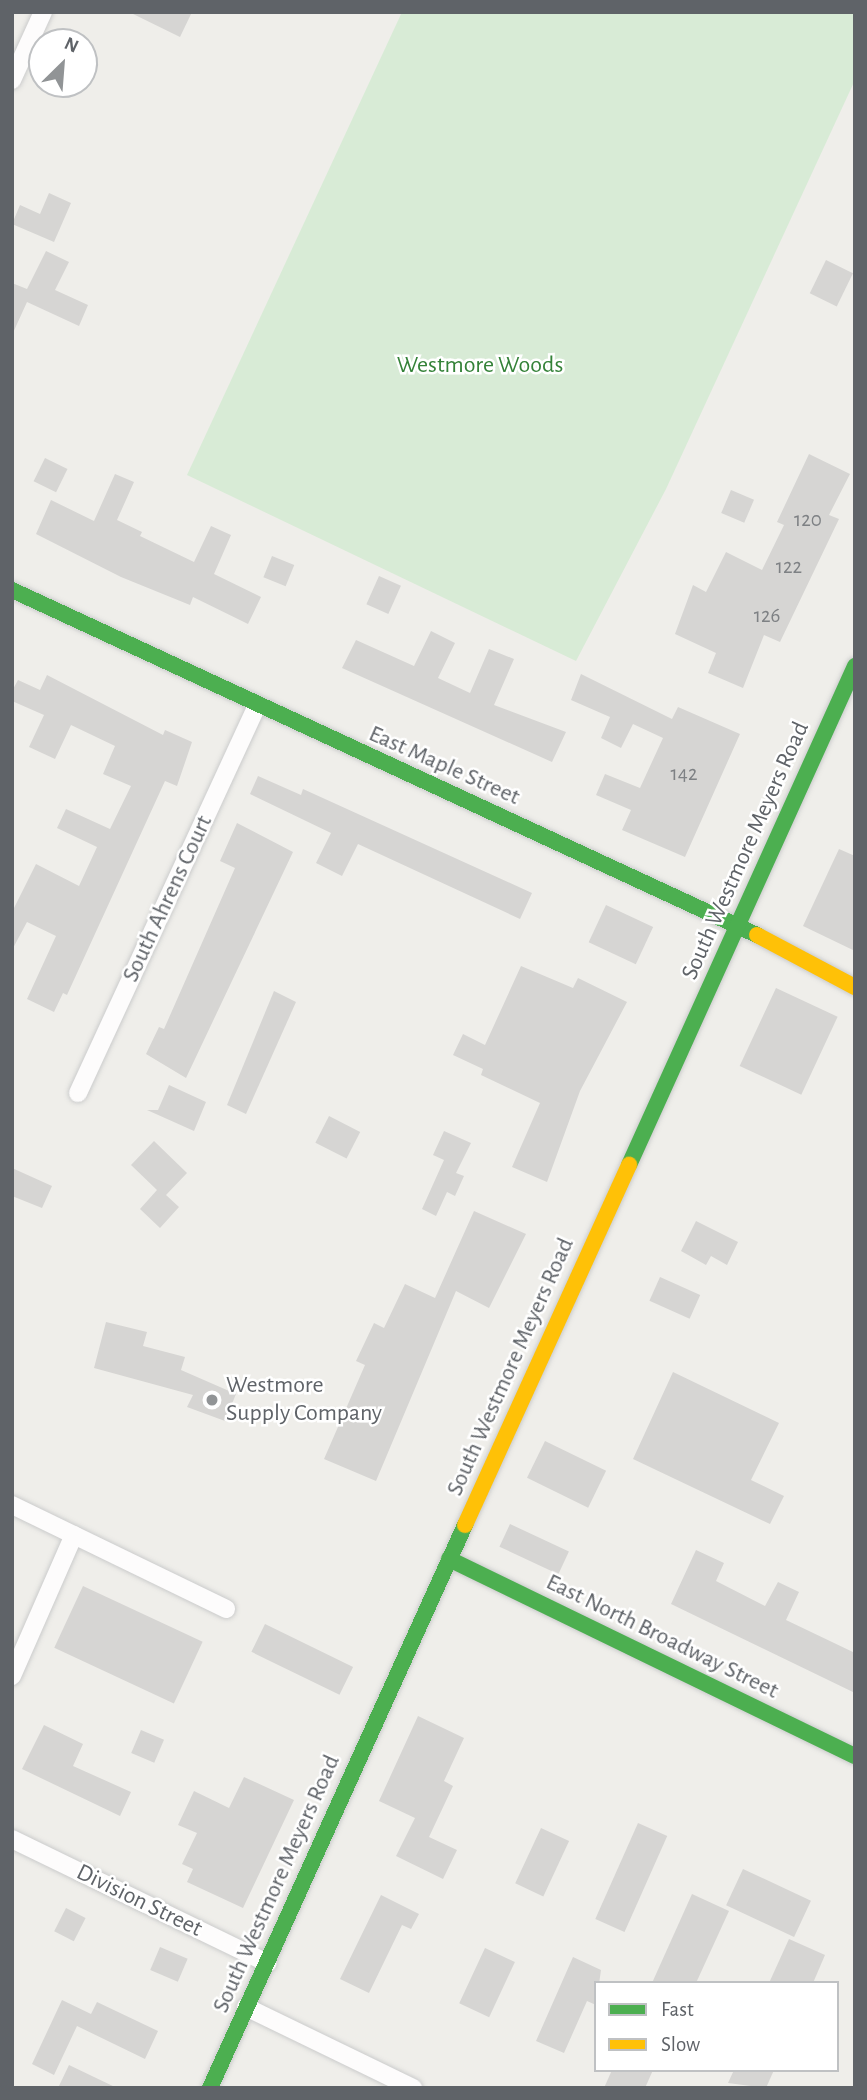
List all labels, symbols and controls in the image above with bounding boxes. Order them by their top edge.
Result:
north arrow [28,28,98,98]
text: N [61,34,81,57]
park label: Westmore Woods [397,352,563,380]
house number: 120 [794,507,822,533]
house number: 122 [776,554,802,580]
house number: 126 [754,603,780,629]
street label: South Westmore Meyers Road [676,718,816,984]
street label: East Maple Street [364,720,524,812]
house number: 142 [671,761,697,787]
street label: South Ahrens Court [117,811,219,987]
street label: South Westmore Meyers Road [441,1234,581,1500]
place label: Westmore Supply Company [226,1372,382,1428]
marker: Westmore Supply Company [204,1392,220,1408]
street label: East North Broadway Street [541,1568,783,1706]
street label: South Westmore Meyers Road [207,1751,347,2017]
street label: Division Street [71,1858,207,1944]
legend [594,1981,839,2072]
text: Fast [661,1999,694,2020]
text: Slow [661,2034,700,2055]

